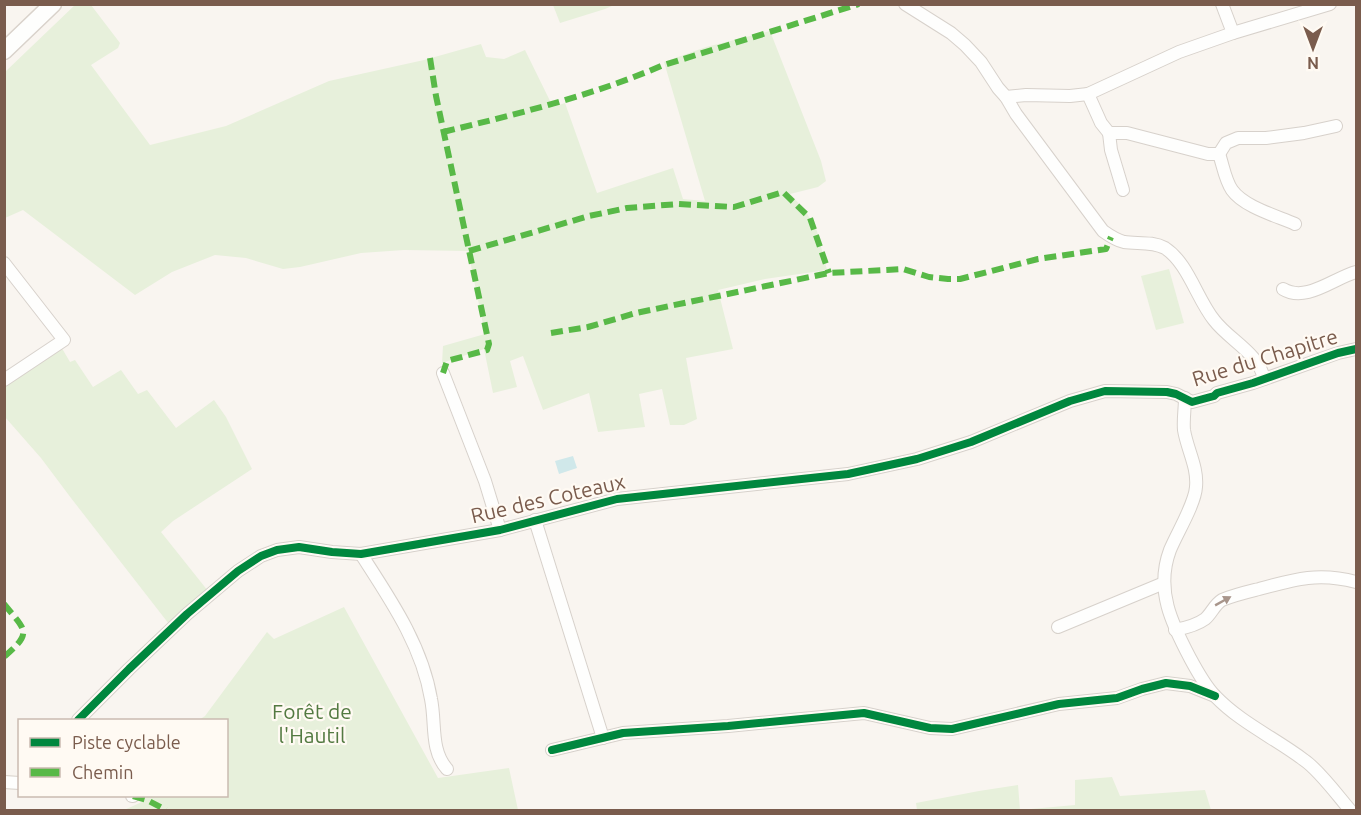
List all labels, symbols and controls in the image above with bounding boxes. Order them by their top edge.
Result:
north arrow [1283,18,1343,78]
text: N [1307,54,1319,72]
street label: Rue du Chapitre [1189,323,1341,391]
street label: Rue des Coteaux [468,469,628,527]
one-way arrow [1215,596,1232,606]
park label: Forêt de l'Hautil [272,699,352,747]
legend [18,719,228,797]
text: Piste cyclable [72,732,181,752]
text: Chemin [72,762,133,782]

